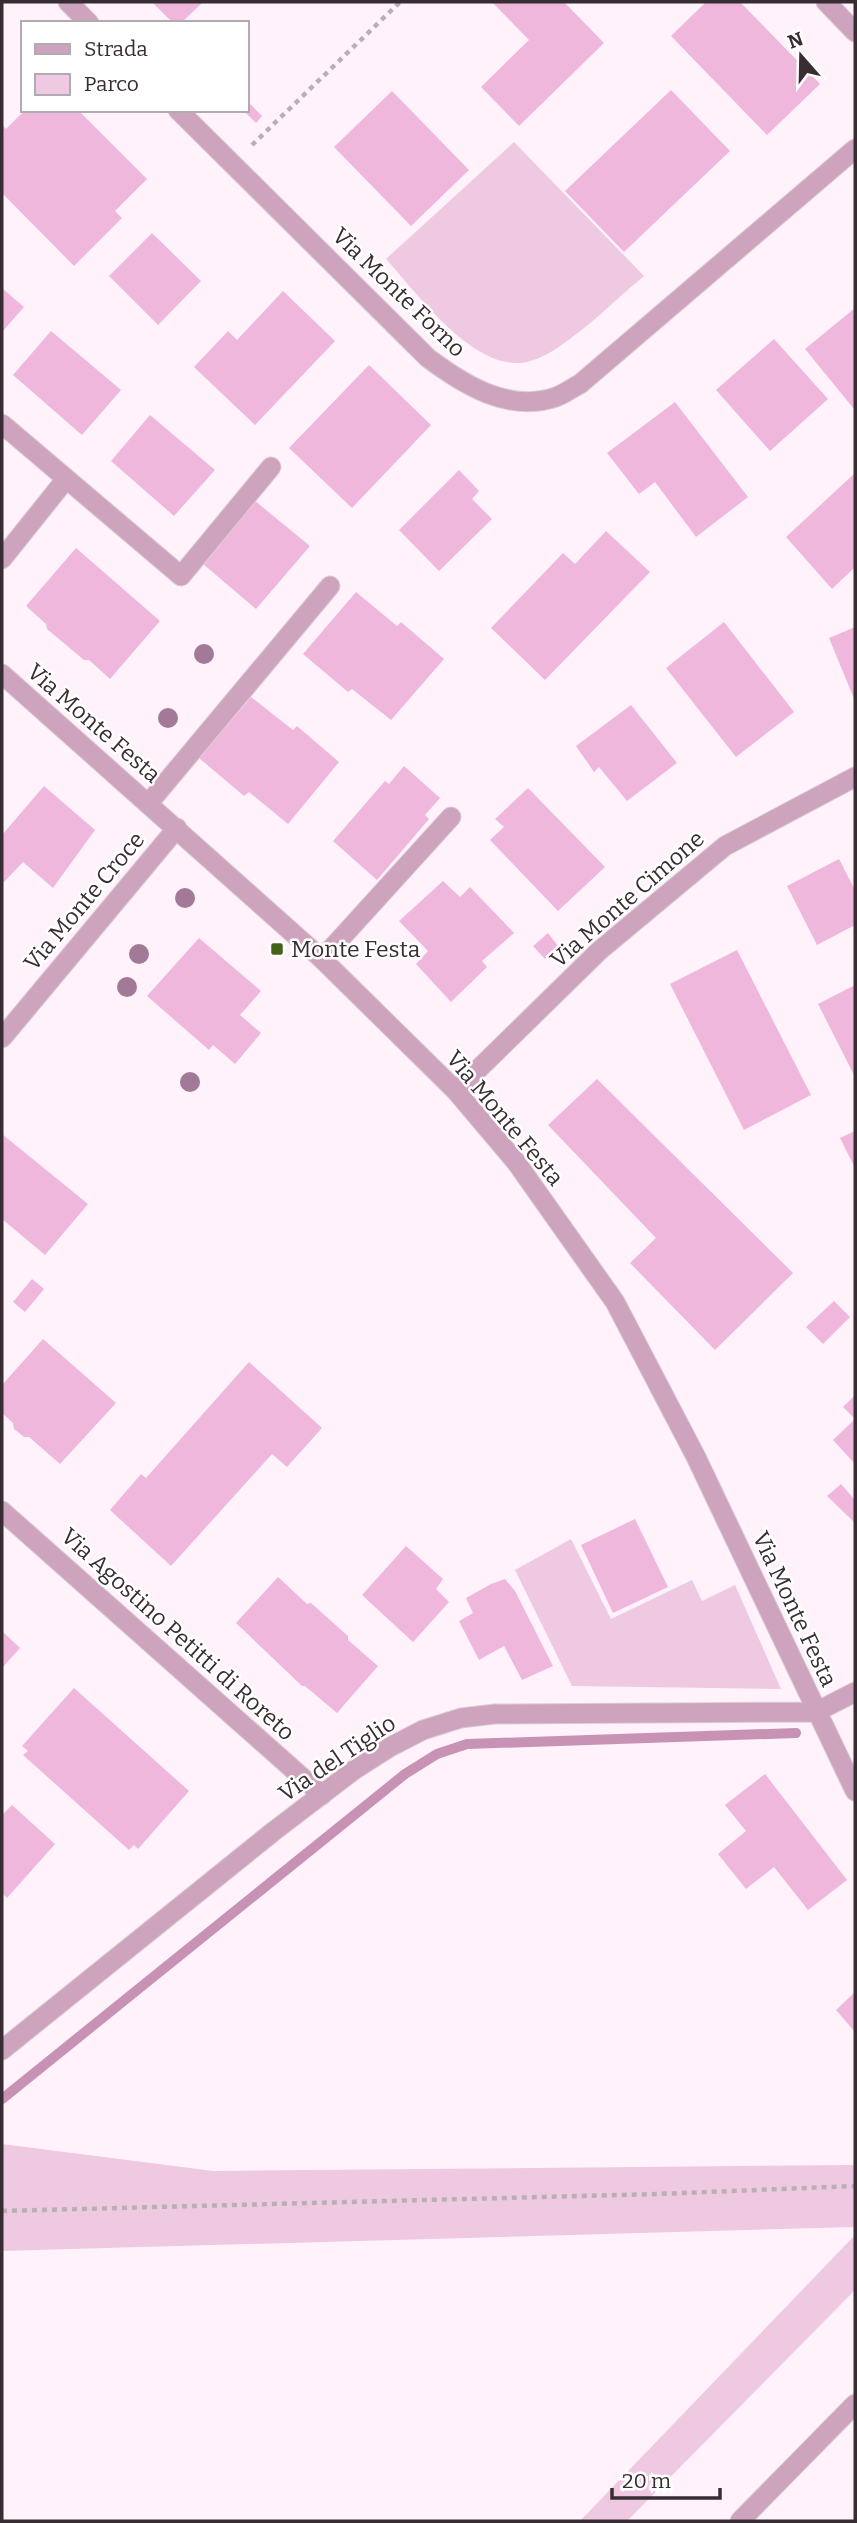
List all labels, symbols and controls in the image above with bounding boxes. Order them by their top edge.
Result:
legend [21,21,248,112]
north arrow [766,21,836,91]
text: N [785,27,806,54]
text: Strada [84,36,148,62]
text: Parco [84,71,139,97]
street label: Via Monte Forno [327,221,471,363]
street label: Via Monte Festa [21,657,167,789]
street label: Via Monte Cimone [544,824,710,974]
street label: Via Monte Croce [18,826,150,976]
place label: Monte Festa [291,935,421,963]
marker: Monte Festa [269,941,285,957]
street label: Via Monte Festa [440,1045,570,1192]
street label: Via Agostino Petitti di Roreto [56,1522,300,1746]
street label: Via Monte Festa [747,1527,843,1691]
street label: Via del Tiglio [273,1709,401,1807]
scale bar [612,2456,720,2500]
text: 20 m [622,2468,671,2494]

